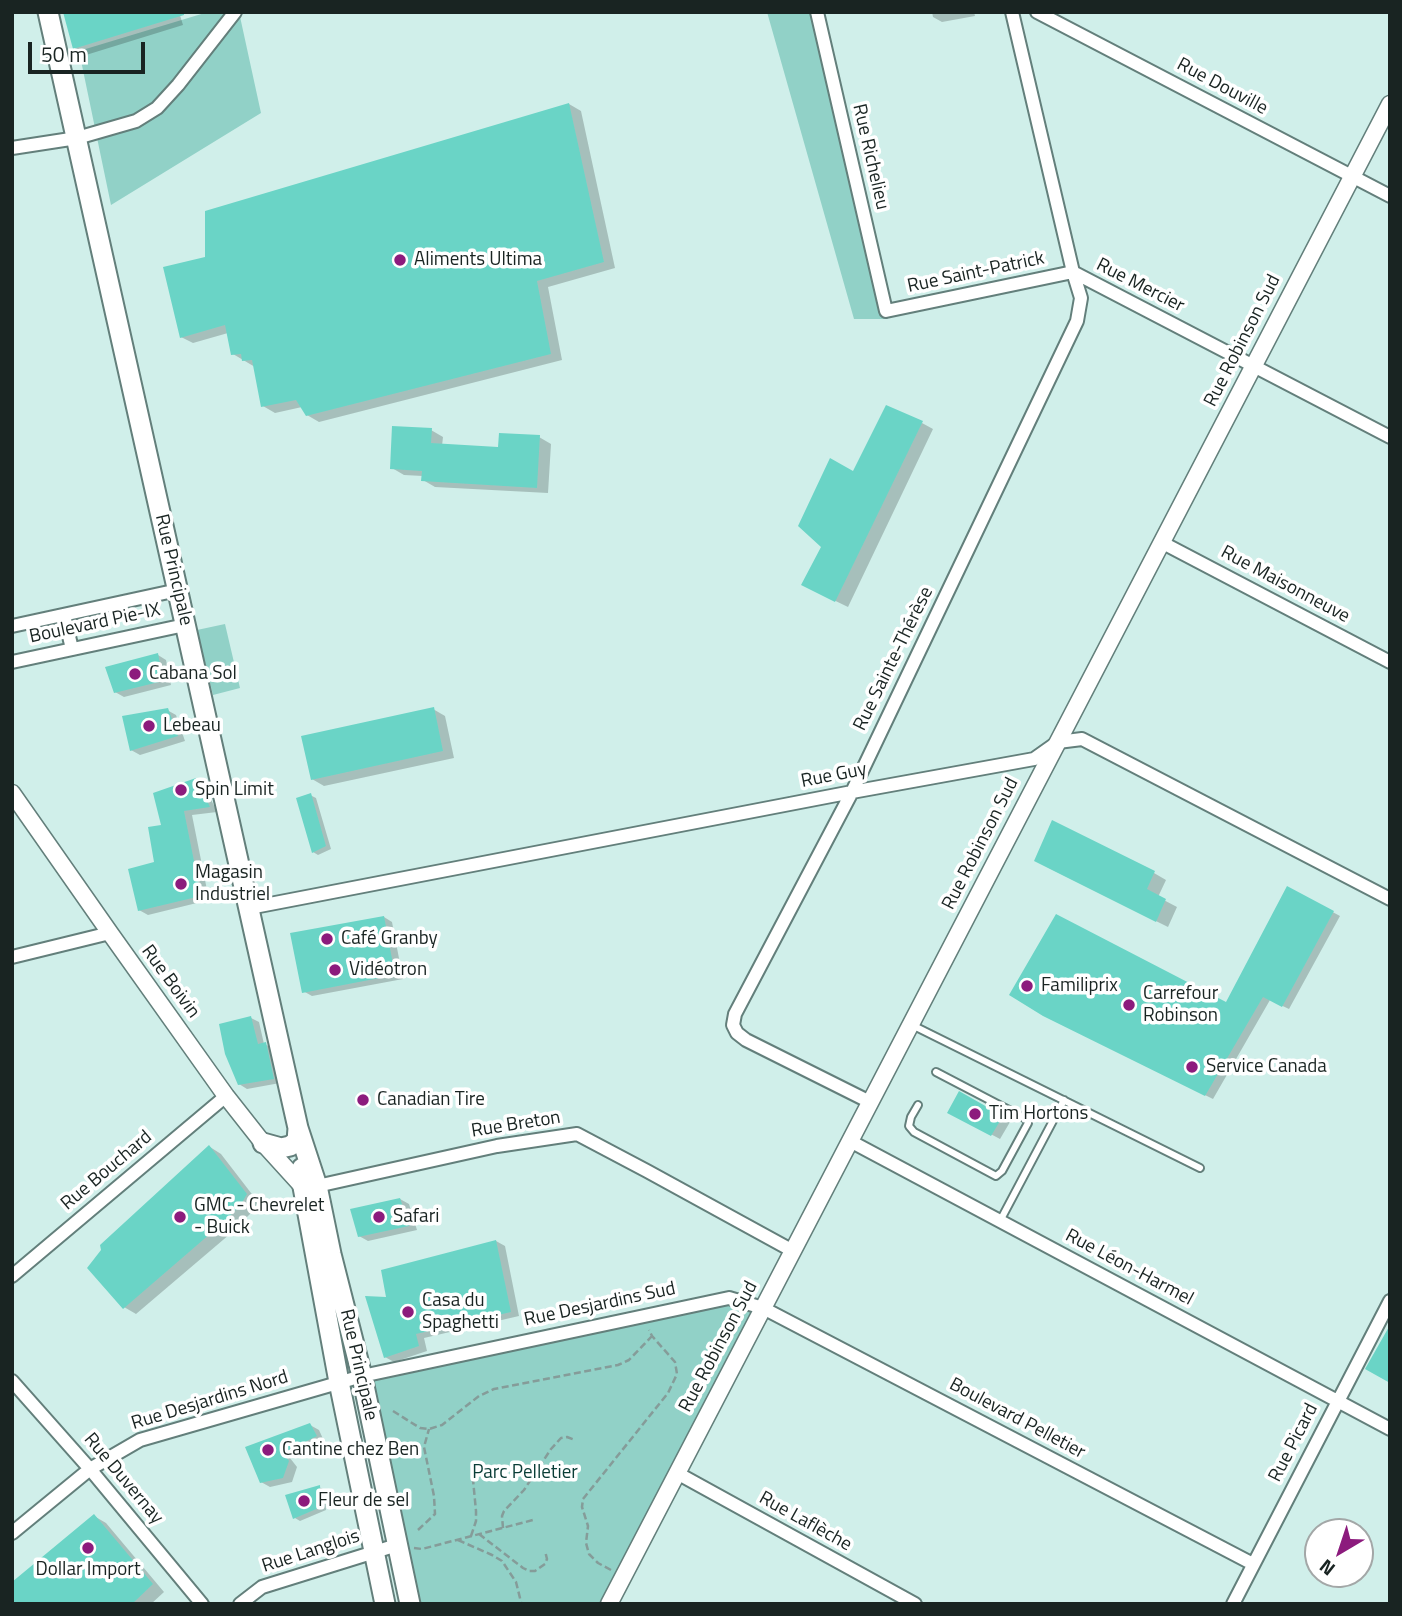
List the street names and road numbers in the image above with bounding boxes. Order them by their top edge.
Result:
street label: Rue Douville [1173,54,1271,120]
street label: Rue Richelieu [847,102,893,212]
street label: Rue Saint-Patrick [905,247,1047,299]
street label: Rue Mercier [1092,254,1188,318]
street label: Rue Robinson Sud [1200,271,1286,411]
street label: Rue Principale [149,512,197,628]
street label: Rue Maisonneuve [1217,541,1353,629]
street label: Rue Sainte-Thérèse [849,583,939,735]
street label: Boulevard Pie-IX [27,599,163,649]
street label: Rue Guy [799,758,869,794]
street label: Rue Robinson Sud [938,774,1024,914]
street label: Rue Boivin [136,941,204,1023]
street label: Rue Breton [470,1107,562,1143]
street label: Rue Bouchard [57,1126,157,1216]
street label: Rue Léon-Harmel [1061,1225,1197,1311]
street label: Rue Desjardins Sud [522,1278,678,1332]
street label: Rue Robinson Sud [675,1278,763,1416]
street label: Rue Principale [334,1307,382,1423]
street label: Rue Desjardins Nord [129,1366,291,1436]
street label: Boulevard Pelletier [945,1374,1089,1464]
street label: Rue Picard [1265,1400,1323,1486]
street label: Rue Duvernay [78,1429,168,1529]
street label: Rue Laflèche [755,1487,855,1557]
street label: Rue Langlois [259,1525,363,1579]

